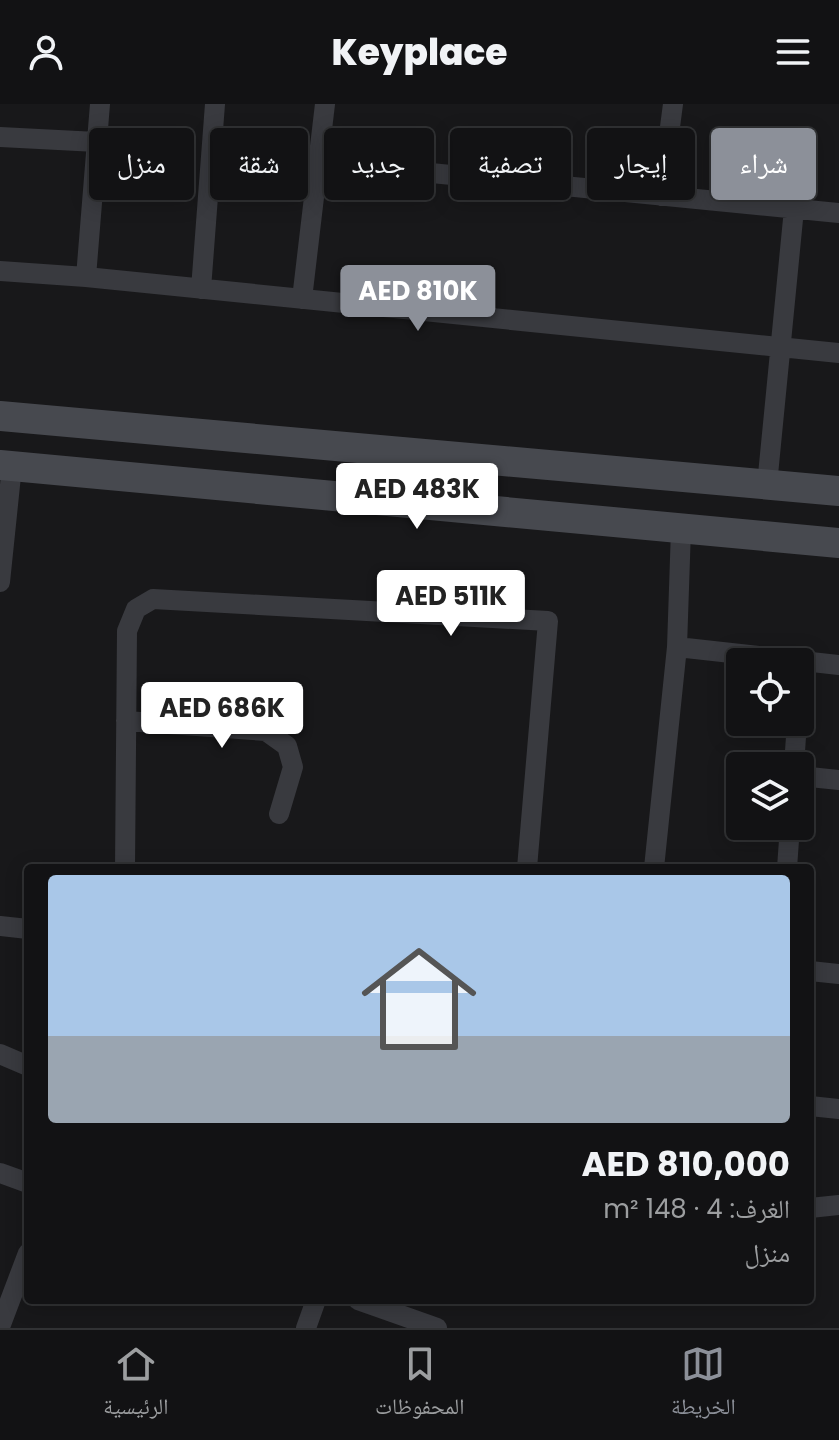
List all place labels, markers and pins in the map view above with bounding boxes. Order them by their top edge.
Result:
pin: AED 810K [335,265,501,333]
pin: AED 483K [334,463,500,531]
pin: AED 511K [368,570,534,638]
pin: AED 686K [139,682,305,750]

